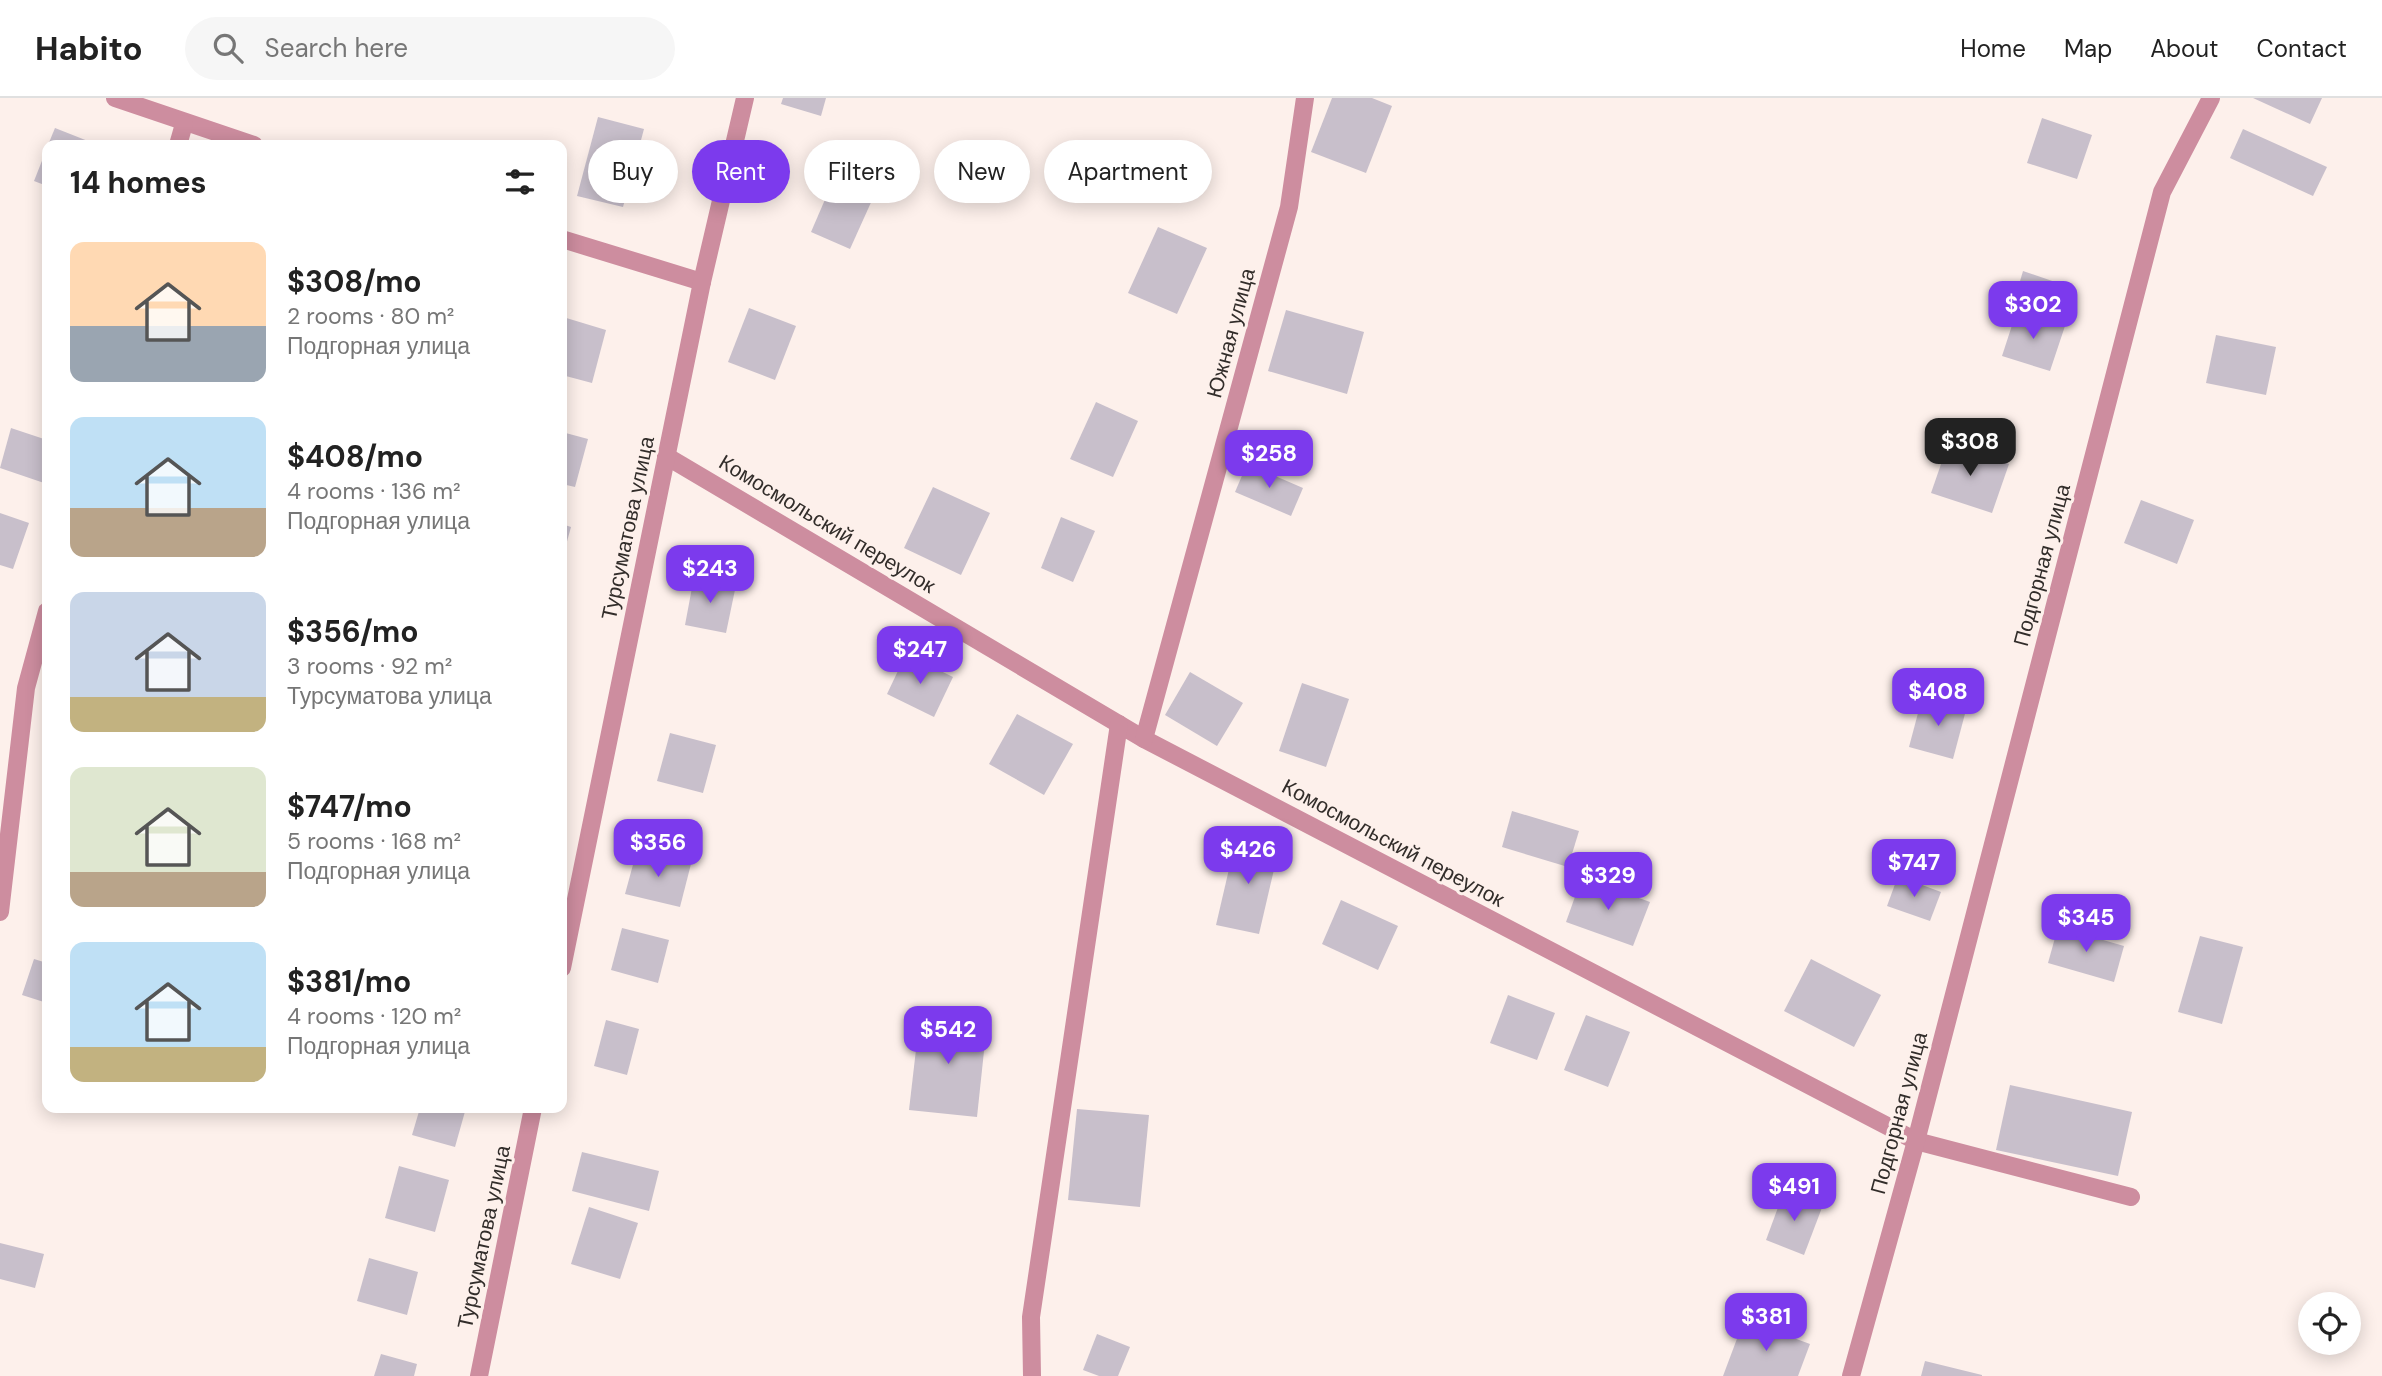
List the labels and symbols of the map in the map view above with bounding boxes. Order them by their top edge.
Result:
street label: Южная улица [1200,265,1262,401]
pin: $302 [1992,282,2074,341]
pin: $308 [1929,418,2011,478]
pin: $258 [1228,430,1310,490]
street label: Турсуматова улица [595,433,661,622]
street label: Комосмольский переулок [714,448,941,600]
street label: Подгорная улица [2007,480,2077,649]
pin: $243 [669,546,751,605]
pin: $247 [879,626,961,686]
pin: $408 [1897,668,1979,728]
street label: Комосмольский переулок [1277,772,1510,914]
pin: $356 [617,820,699,879]
pin: $426 [1207,826,1289,886]
pin: $747 [1873,840,1955,899]
pin: $329 [1567,852,1649,912]
pin: $345 [2045,894,2127,954]
pin: $542 [907,1006,989,1066]
street label: Подгорная улица [1864,1028,1934,1197]
street label: Турсуматова улица [451,1142,517,1331]
pin: $491 [1753,1164,1835,1223]
pin: $381 [1725,1294,1807,1353]

